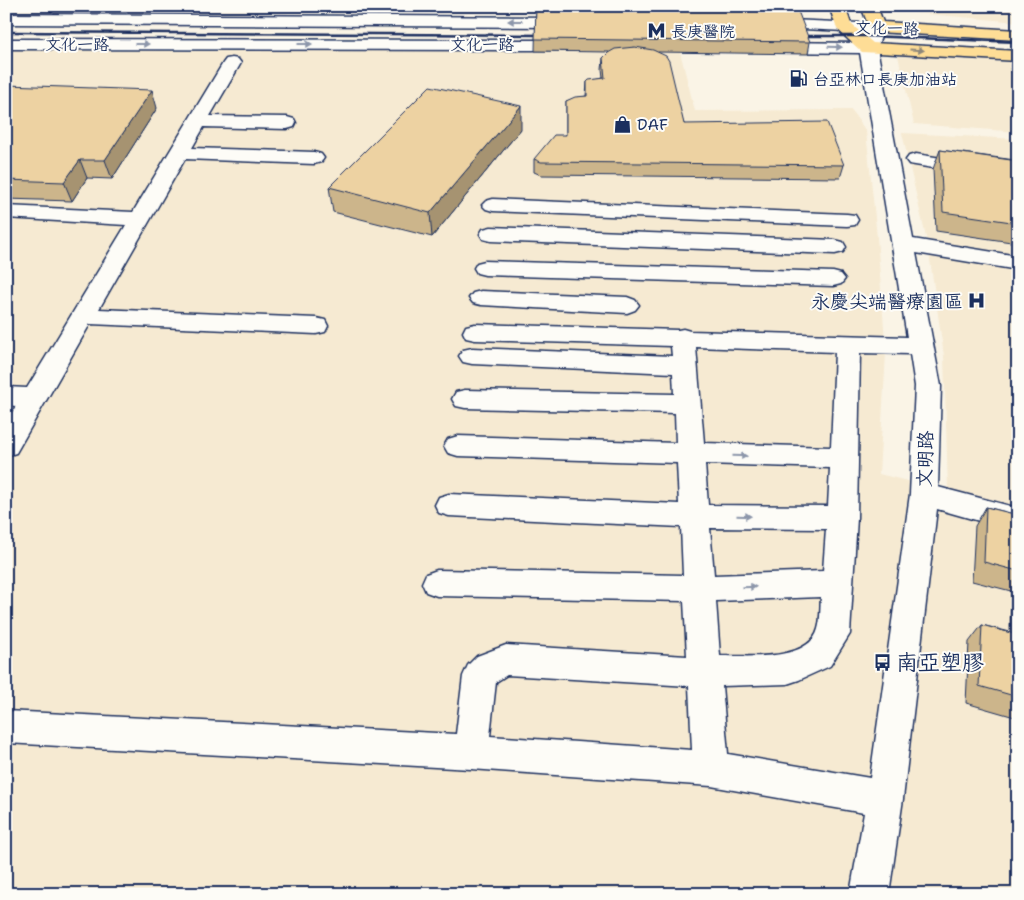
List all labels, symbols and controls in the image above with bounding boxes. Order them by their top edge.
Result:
street label: 文化一路 [855,16,919,40]
one-way arrow [506,17,522,25]
metro station icon: 長庚醫院 [647,21,667,41]
place label: 長庚醫院 [671,21,735,42]
street label: 文化一路 [45,34,109,55]
street label: 文化一路 [450,34,514,55]
one-way arrow [135,40,151,48]
one-way arrow [297,40,313,48]
one-way arrow [827,44,843,52]
one-way arrow [909,47,925,55]
fuel station icon: 台亞林口長庚加油站 [789,69,809,89]
place label: 台亞林口長庚加油站 [813,69,957,90]
shop icon: DAF [613,114,633,134]
place label: DAF [637,114,668,135]
place label: 永慶尖端醫療園區 [811,289,963,314]
hospital icon: 永慶尖端醫療園區 [967,291,987,311]
street label: 文明路 [912,430,938,488]
one-way arrow [732,452,748,460]
one-way arrow [736,513,752,521]
one-way arrow [741,583,757,591]
place label: 南亞塑膠 [896,648,984,677]
bus stop icon: 南亞塑膠 [872,652,892,672]

